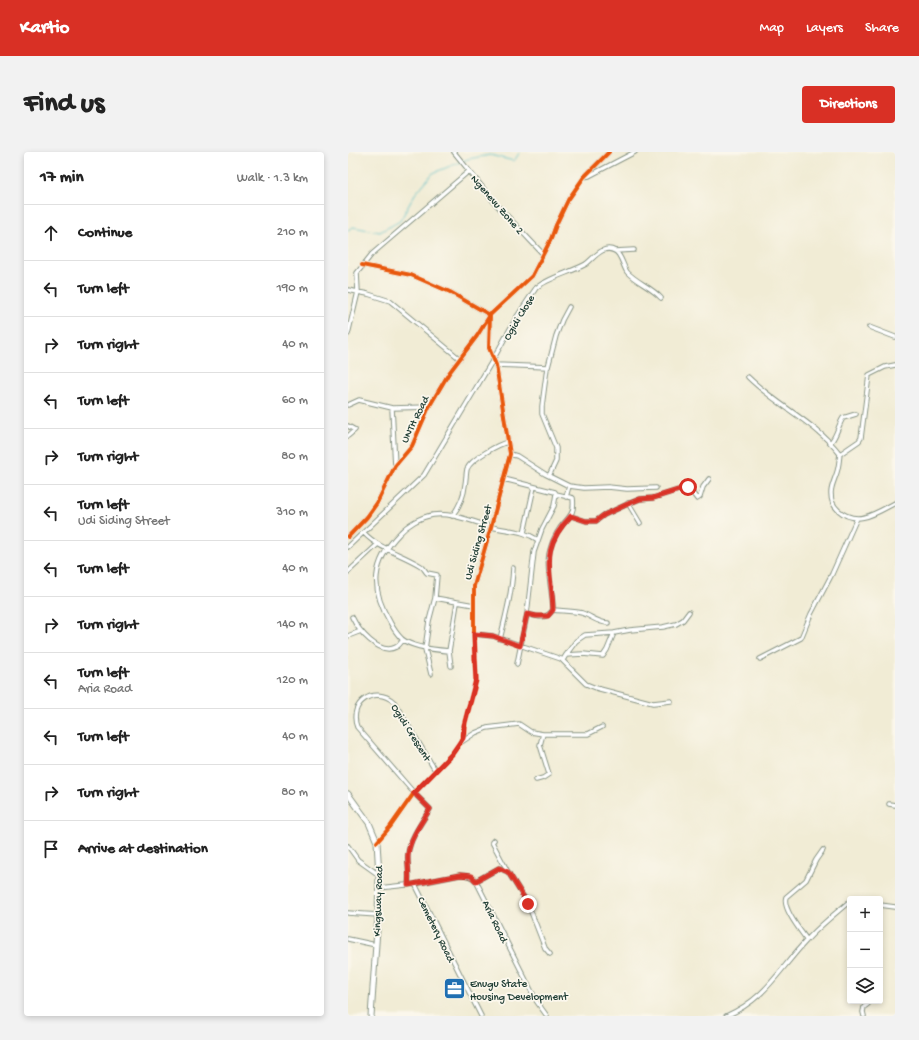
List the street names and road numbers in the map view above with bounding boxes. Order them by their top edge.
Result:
street label: Ngenevu Zone 2 [468,173,526,238]
street label: Ogidi Close [502,293,538,343]
street label: UNTH Road [399,393,433,445]
street label: Udi Siding Street [462,502,496,581]
street label: Ogidi Crescent [388,702,434,765]
street label: Kingsway Road [372,864,386,937]
street label: Cemetery Road [414,895,457,966]
street label: Aria Road [479,899,510,946]

